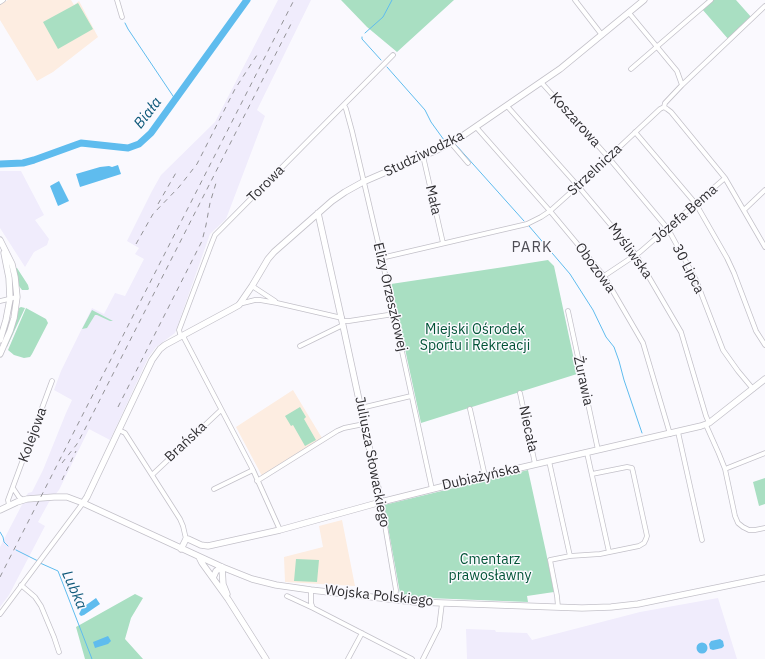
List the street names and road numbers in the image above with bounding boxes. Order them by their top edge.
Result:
street label: Koszarowa [546,89,604,151]
street label: Studziwodzka [381,127,467,181]
street label: Strzelnicza [564,140,626,200]
street label: Torowa [244,162,288,206]
street label: Józefa Bema [649,181,721,247]
street label: Mała [421,183,445,217]
street label: Myśliwska [604,220,656,282]
street label: Obozowa [571,240,619,296]
street label: Elizy Orzeszkowej [369,241,411,353]
street label: 30 Lipca [668,241,708,297]
street label: Żurawia [570,355,596,407]
street label: Juliusza Słowackiego [351,395,393,529]
street label: Niecała [515,404,541,454]
street label: Kolejowa [15,405,51,465]
street label: Brańska [162,418,210,466]
street label: Dubiażyńska [440,460,522,494]
street label: Wojska Polskiego [324,582,434,610]

